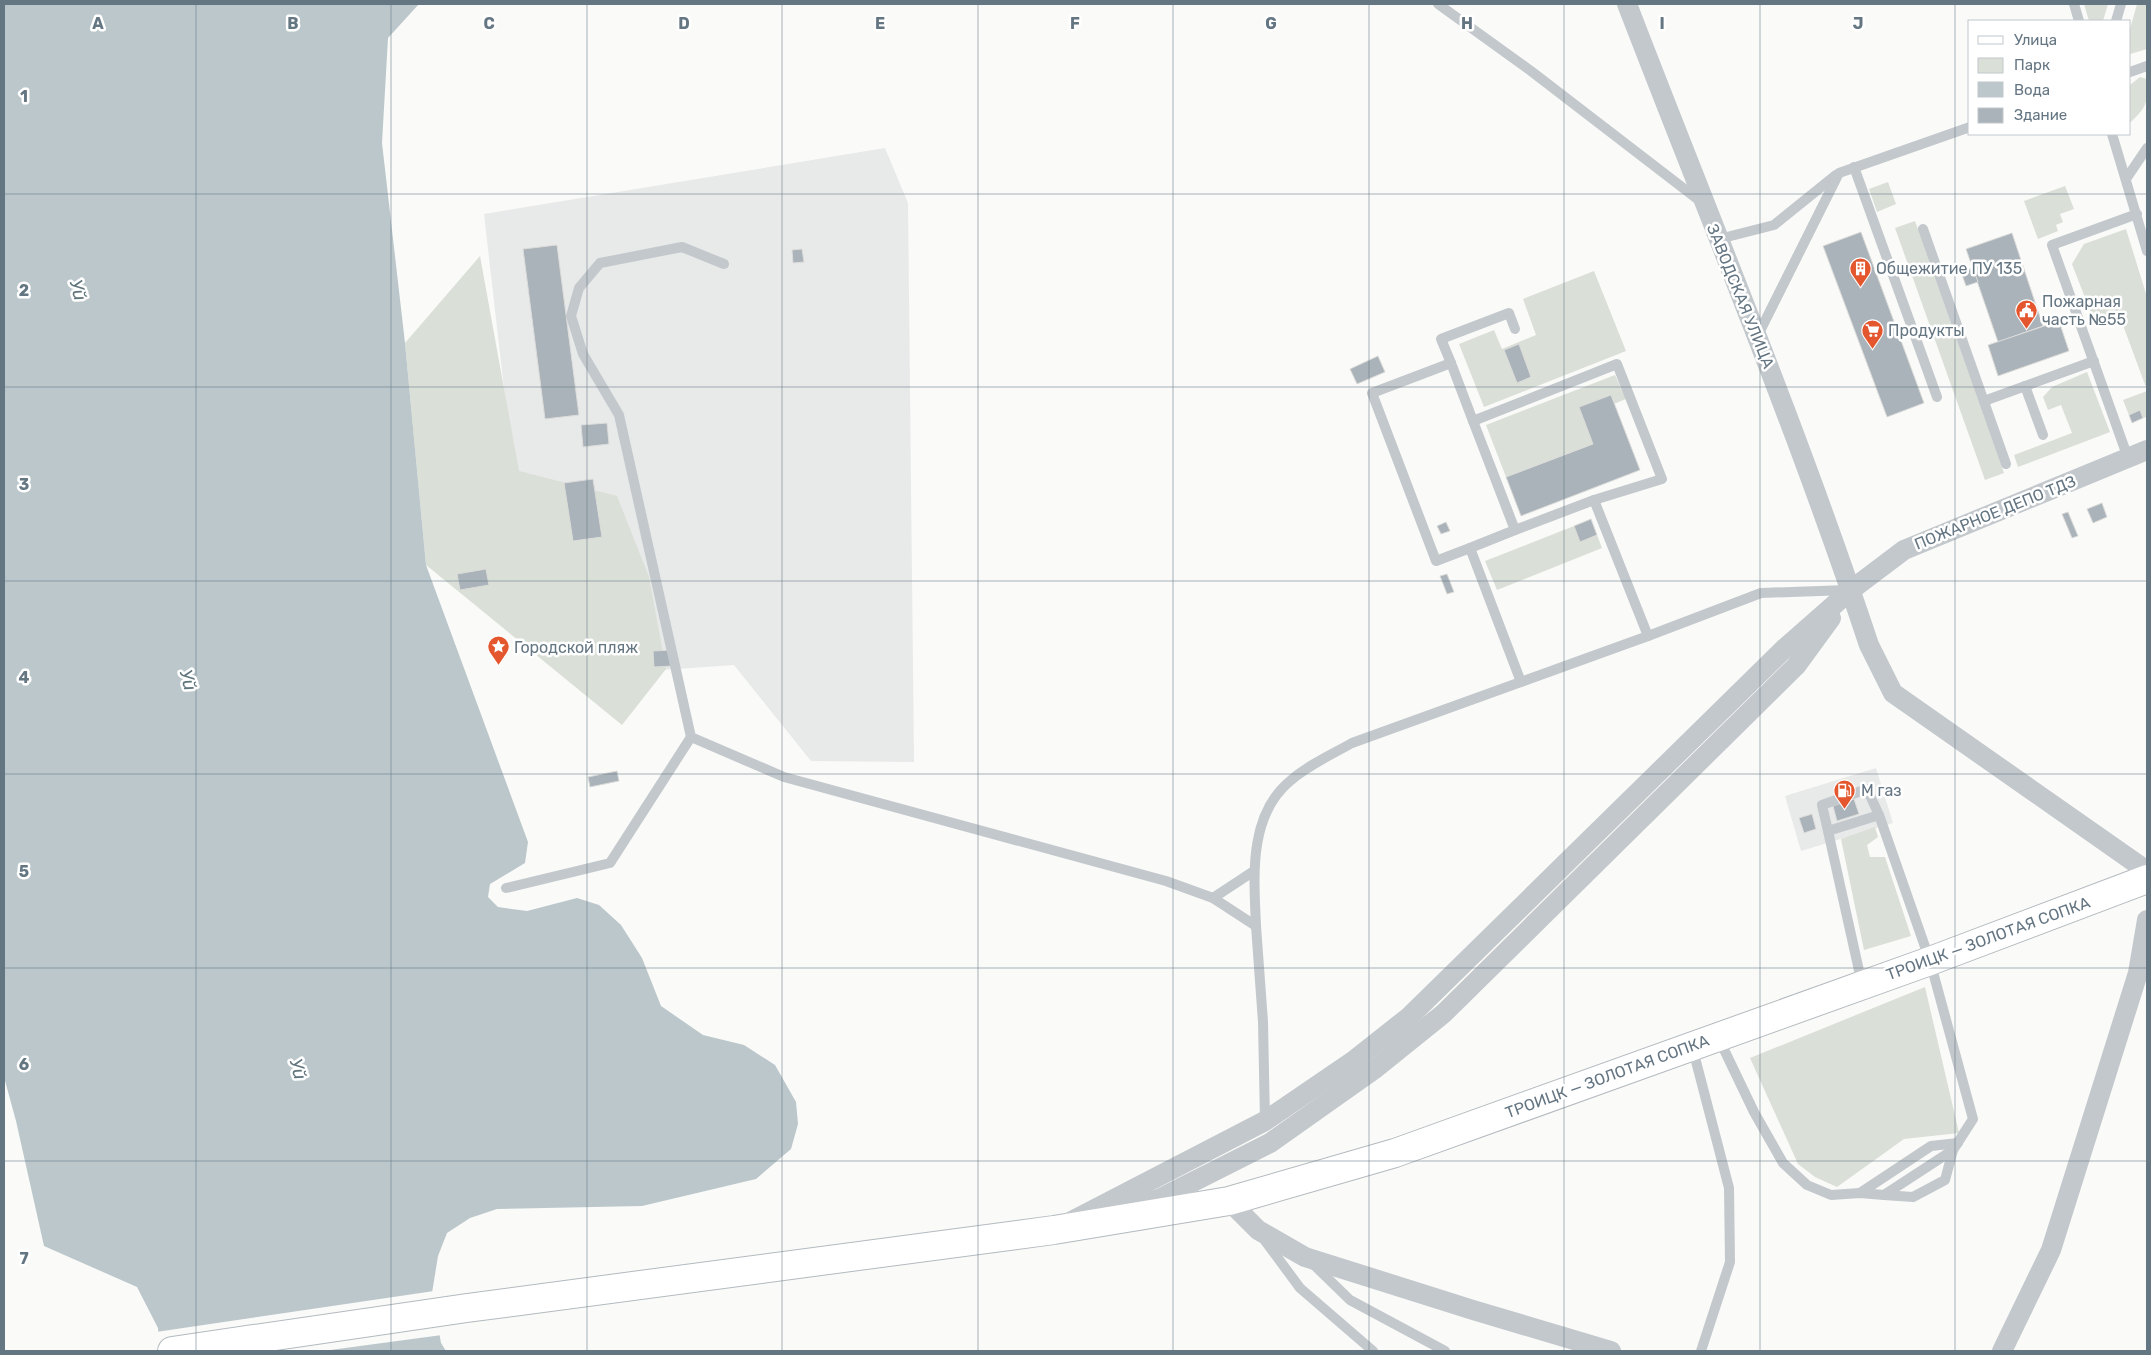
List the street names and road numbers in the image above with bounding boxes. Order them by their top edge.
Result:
street label: ЗАВОДСКАЯ УЛИЦА [1703,221,1778,371]
street label: ПОЖАРНОЕ ДЕПО ТДЗ [1912,471,2079,554]
street label: ТРОИЦК — ЗОЛОТАЯ СОПКА [1884,893,2093,984]
street label: ТРОИЦК — ЗОЛОТАЯ СОПКА [1503,1031,1712,1122]

